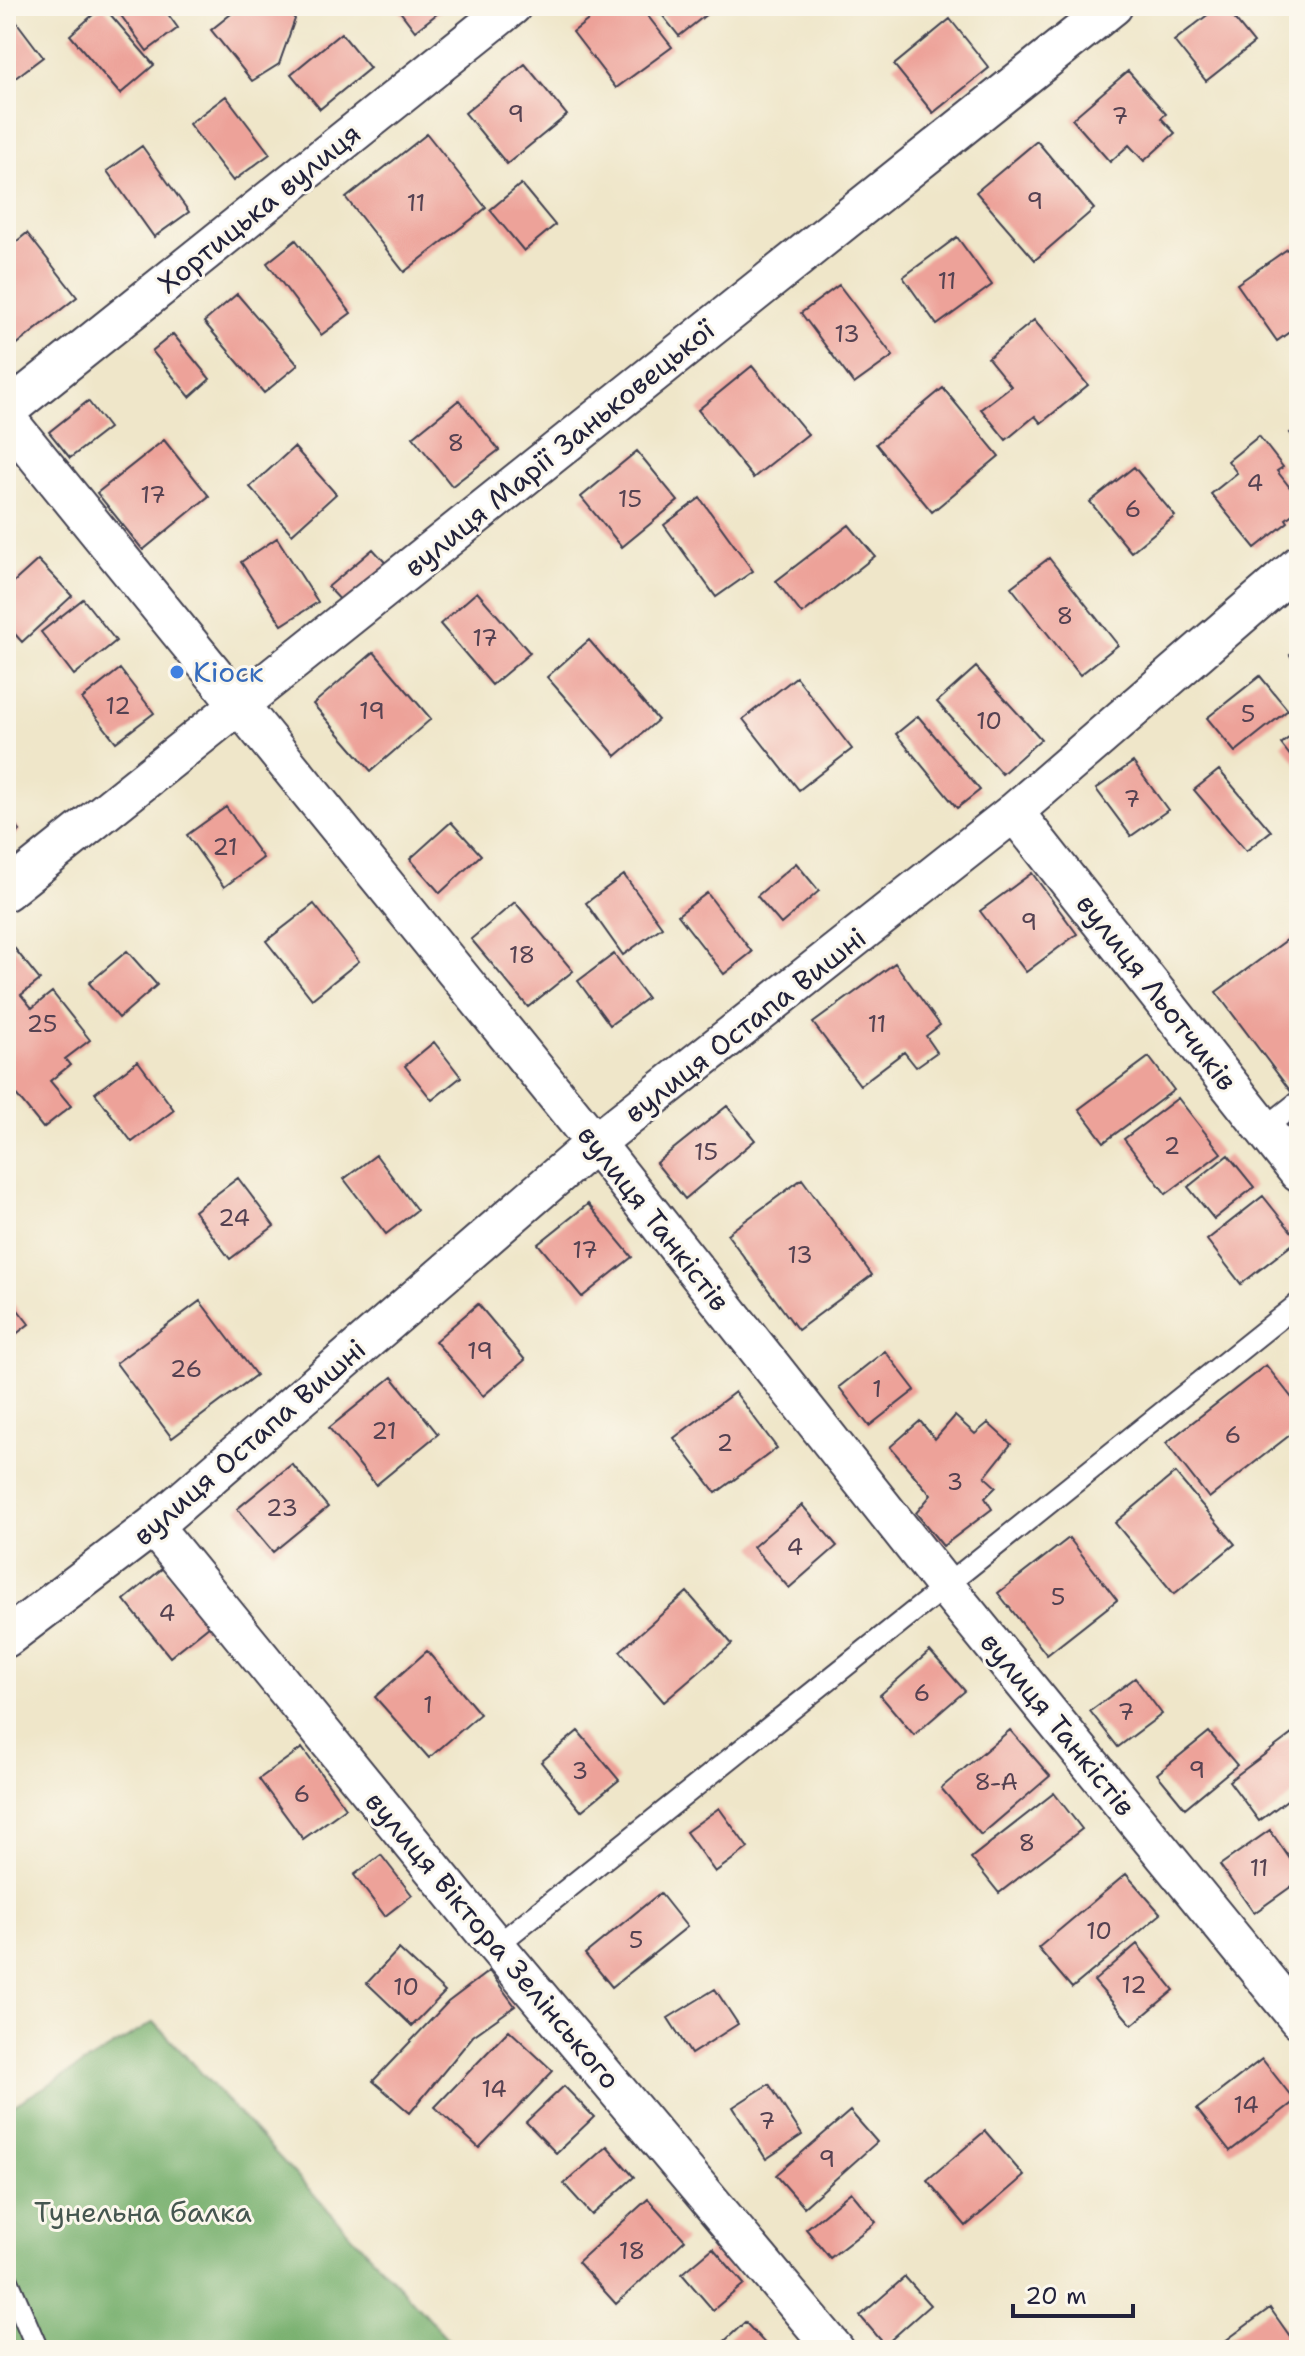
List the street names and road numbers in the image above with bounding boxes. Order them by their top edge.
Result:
street label: Хортицька вулиця [150,114,368,302]
street label: вулиця Марії Заньковецької [396,310,723,585]
street label: вулиця Льотчиків [1068,886,1246,1098]
street label: вулиця Остапа Вишні [616,919,874,1131]
street label: вулиця Танкістів [569,1117,739,1319]
street label: вулиця Остапа Вишні [124,1330,374,1554]
street label: вулиця Танкістів [972,1624,1144,1824]
street label: вулиця Віктора Зелінського [357,1783,629,2097]

